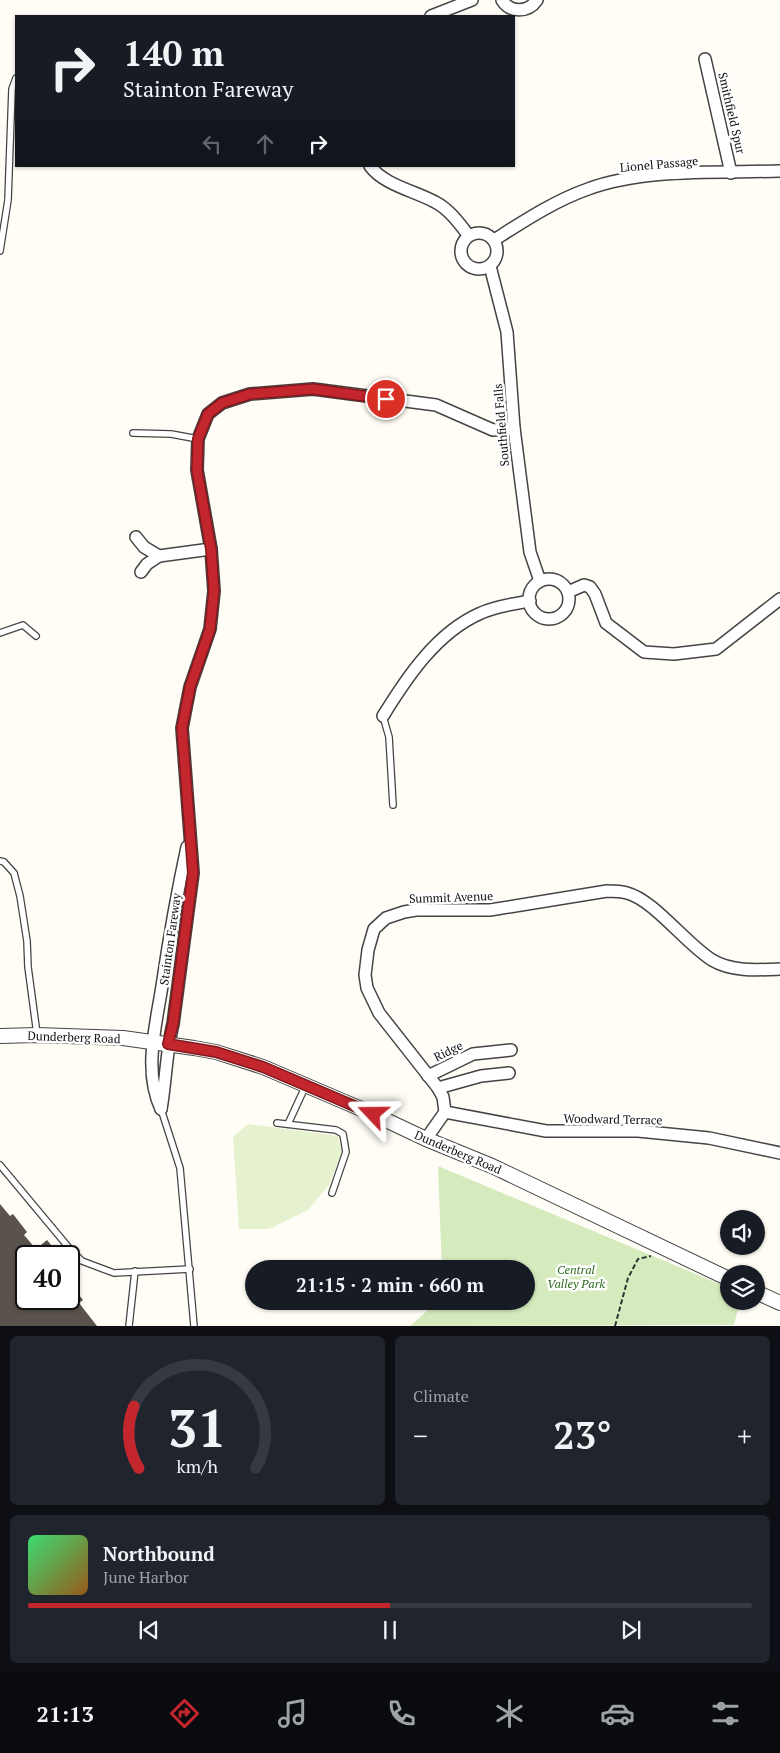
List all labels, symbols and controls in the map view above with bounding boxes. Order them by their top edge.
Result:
text: 140 m [123,30,224,76]
icon: right [40,35,105,100]
street label: Smithfield Spur [715,71,749,156]
text: Stainton Fareway [123,74,293,103]
icon: left [198,130,226,158]
icon: ahead [251,130,279,158]
icon: right [304,130,332,158]
street label: Lionel Passage [619,153,699,175]
pin [365,378,407,420]
street label: Southfield Falls [490,383,512,467]
icon: arrive [372,385,400,413]
street label: Summit Avenue [409,888,493,906]
street label: Stainton Fareway [156,891,184,986]
street label: Dunderberg Road [27,1028,121,1046]
street label: Ridge [431,1038,465,1064]
position arrow [346,1087,398,1139]
street label: Woodward Terrace [564,1111,662,1127]
street label: Dunderberg Road [412,1127,504,1177]
map controls [720,1210,765,1310]
button: sound [720,1210,765,1255]
speed limit sign: 40 [15,1245,80,1310]
park label: Central Valley Park [547,1262,605,1291]
button: layers [720,1265,765,1310]
text: 21:15 · 2 min · 660 m [296,1272,484,1297]
text: Climate [413,1385,469,1407]
text: 31 [168,1393,227,1462]
text: 23° [553,1410,612,1460]
text: − [413,1417,428,1454]
text: + [737,1417,752,1454]
text: km/h [177,1454,219,1478]
text: Northbound [103,1541,215,1566]
text: June Harbor [103,1566,189,1588]
icon: previous [135,1616,163,1644]
icon: pause [376,1616,404,1644]
icon: next [617,1616,645,1644]
icon: directions [167,1696,202,1731]
icon: music [275,1696,310,1731]
icon: phone [384,1696,419,1731]
icon: climate [492,1696,527,1731]
icon: car [600,1696,635,1731]
icon: filters [708,1696,743,1731]
text: 21:13 [37,1699,94,1728]

